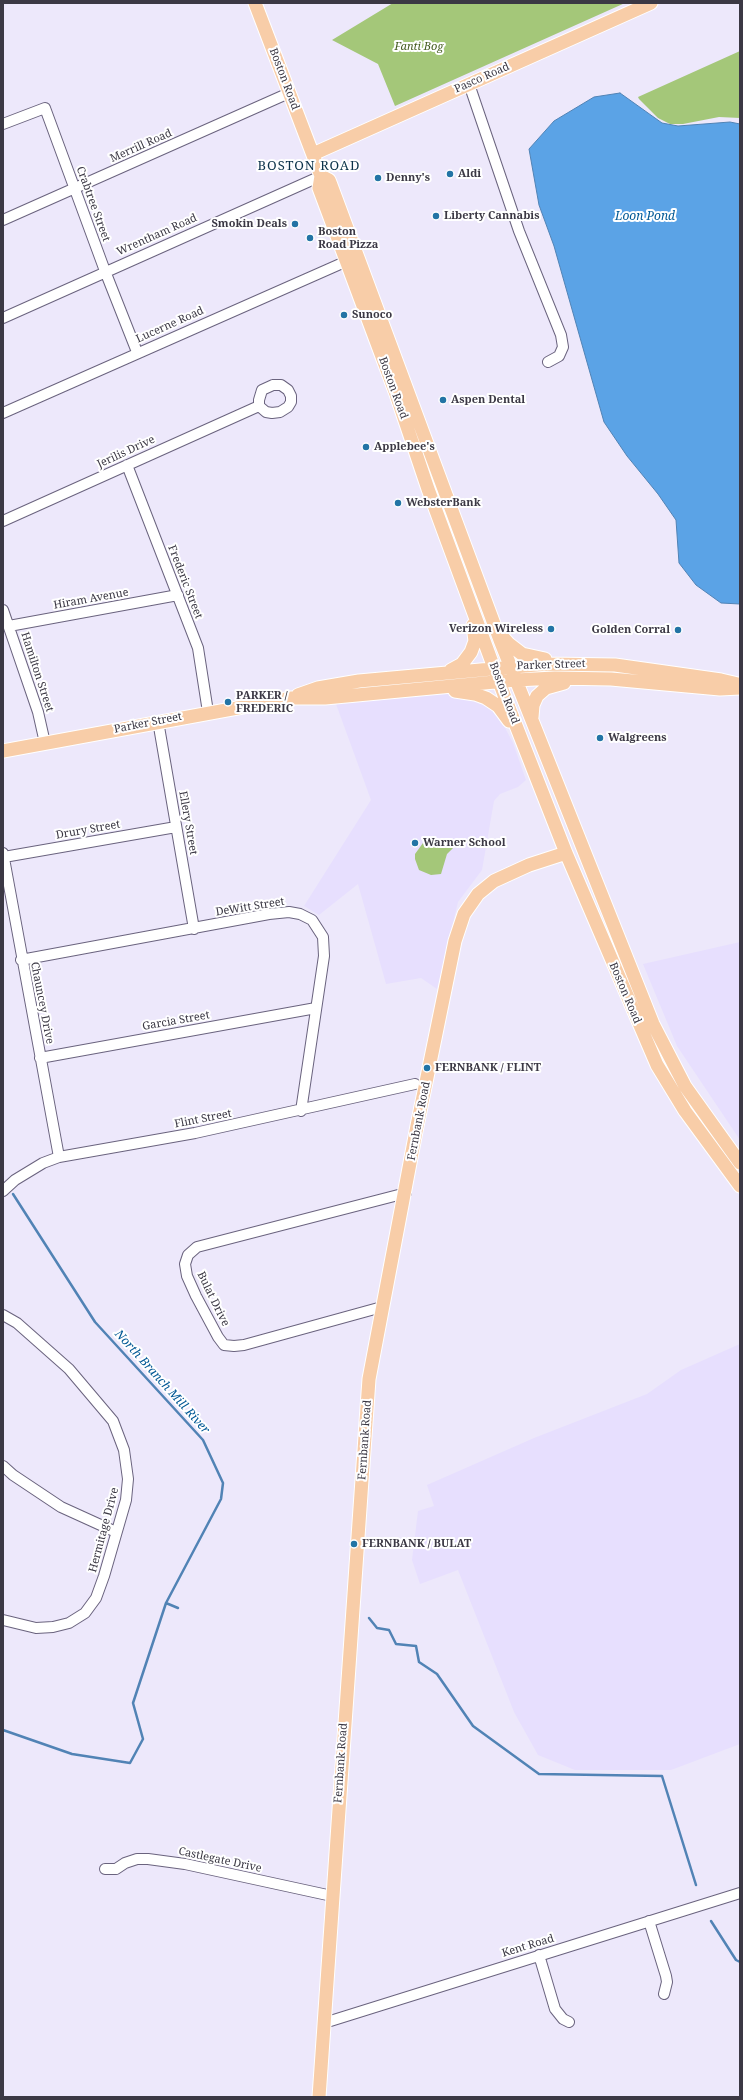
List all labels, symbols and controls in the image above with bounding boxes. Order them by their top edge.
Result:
park label: Fanti Bog [395,40,443,54]
street label: Boston Road [266,46,302,112]
street label: Pasco Road [452,60,512,96]
street label: Merrill Road [108,126,174,166]
district label: BOSTON ROAD [258,158,360,174]
street label: Crabtree Street [73,165,113,243]
place label: Aldi [458,167,481,181]
marker: Aldi [445,169,455,179]
place label: Denny's [386,171,430,185]
marker: Denny's [373,173,383,183]
place label: Liberty Cannabis [444,209,539,223]
water label: Loon Pond [615,210,675,224]
street label: Wrentham Road [115,211,199,259]
marker: Liberty Cannabis [431,211,441,221]
place label: Smokin Deals [211,217,287,231]
marker: Smokin Deals [290,219,300,229]
place label: Boston Road Pizza [318,225,378,251]
marker: Boston Road Pizza [305,233,315,243]
street label: Lucerne Road [134,304,206,346]
place label: Sunoco [352,308,392,322]
marker: Sunoco [339,310,349,320]
street label: Boston Road [376,355,410,421]
place label: Aspen Dental [451,393,525,407]
marker: Aspen Dental [438,395,448,405]
street label: Jerilis Drive [95,433,157,471]
place label: Applebee's [374,440,435,454]
marker: Applebee's [361,442,371,452]
place label: WebsterBank [406,496,481,510]
marker: WebsterBank [393,498,403,508]
street label: Frederic Street [165,543,205,621]
street label: Hiram Avenue [52,586,130,612]
place label: Verizon Wireless [449,622,543,636]
place label: Golden Corral [591,623,670,637]
marker: Verizon Wireless [546,624,556,634]
marker: Golden Corral [673,625,683,635]
street label: Hamilton Street [18,630,56,714]
street label: Parker Street [516,657,586,673]
street label: Boston Road [486,660,522,726]
place label: PARKER / FREDERIC [236,689,293,715]
marker: PARKER / FREDERIC [223,697,233,707]
street label: Parker Street [113,710,183,736]
place label: Walgreens [608,731,667,745]
marker: Walgreens [595,733,605,743]
street label: Ellery Street [176,790,200,856]
street label: Drury Street [55,818,121,842]
place label: Warner School [423,836,506,850]
marker: Warner School [410,838,420,848]
street label: DeWitt Street [215,895,285,919]
street label: Boston Road [606,960,644,1026]
street label: Chauncey Drive [28,961,56,1045]
street label: Garcia Street [141,1009,211,1033]
place label: FERNBANK / FLINT [435,1061,541,1075]
marker: FERNBANK / FLINT [422,1063,432,1073]
street label: Fernbank Road [405,1080,433,1162]
street label: Flint Street [173,1107,233,1131]
street label: Bulat Drive [194,1269,232,1329]
water label: North Branch Mill River [112,1327,212,1437]
street label: Fernbank Road [356,1400,374,1480]
street label: Hermitage Drive [86,1486,122,1574]
place label: FERNBANK / BULAT [362,1537,471,1551]
marker: FERNBANK / BULAT [349,1539,359,1549]
street label: Fernbank Road [332,1723,350,1803]
street label: Castlegate Drive [177,1845,263,1875]
street label: Kent Road [500,1932,556,1960]

